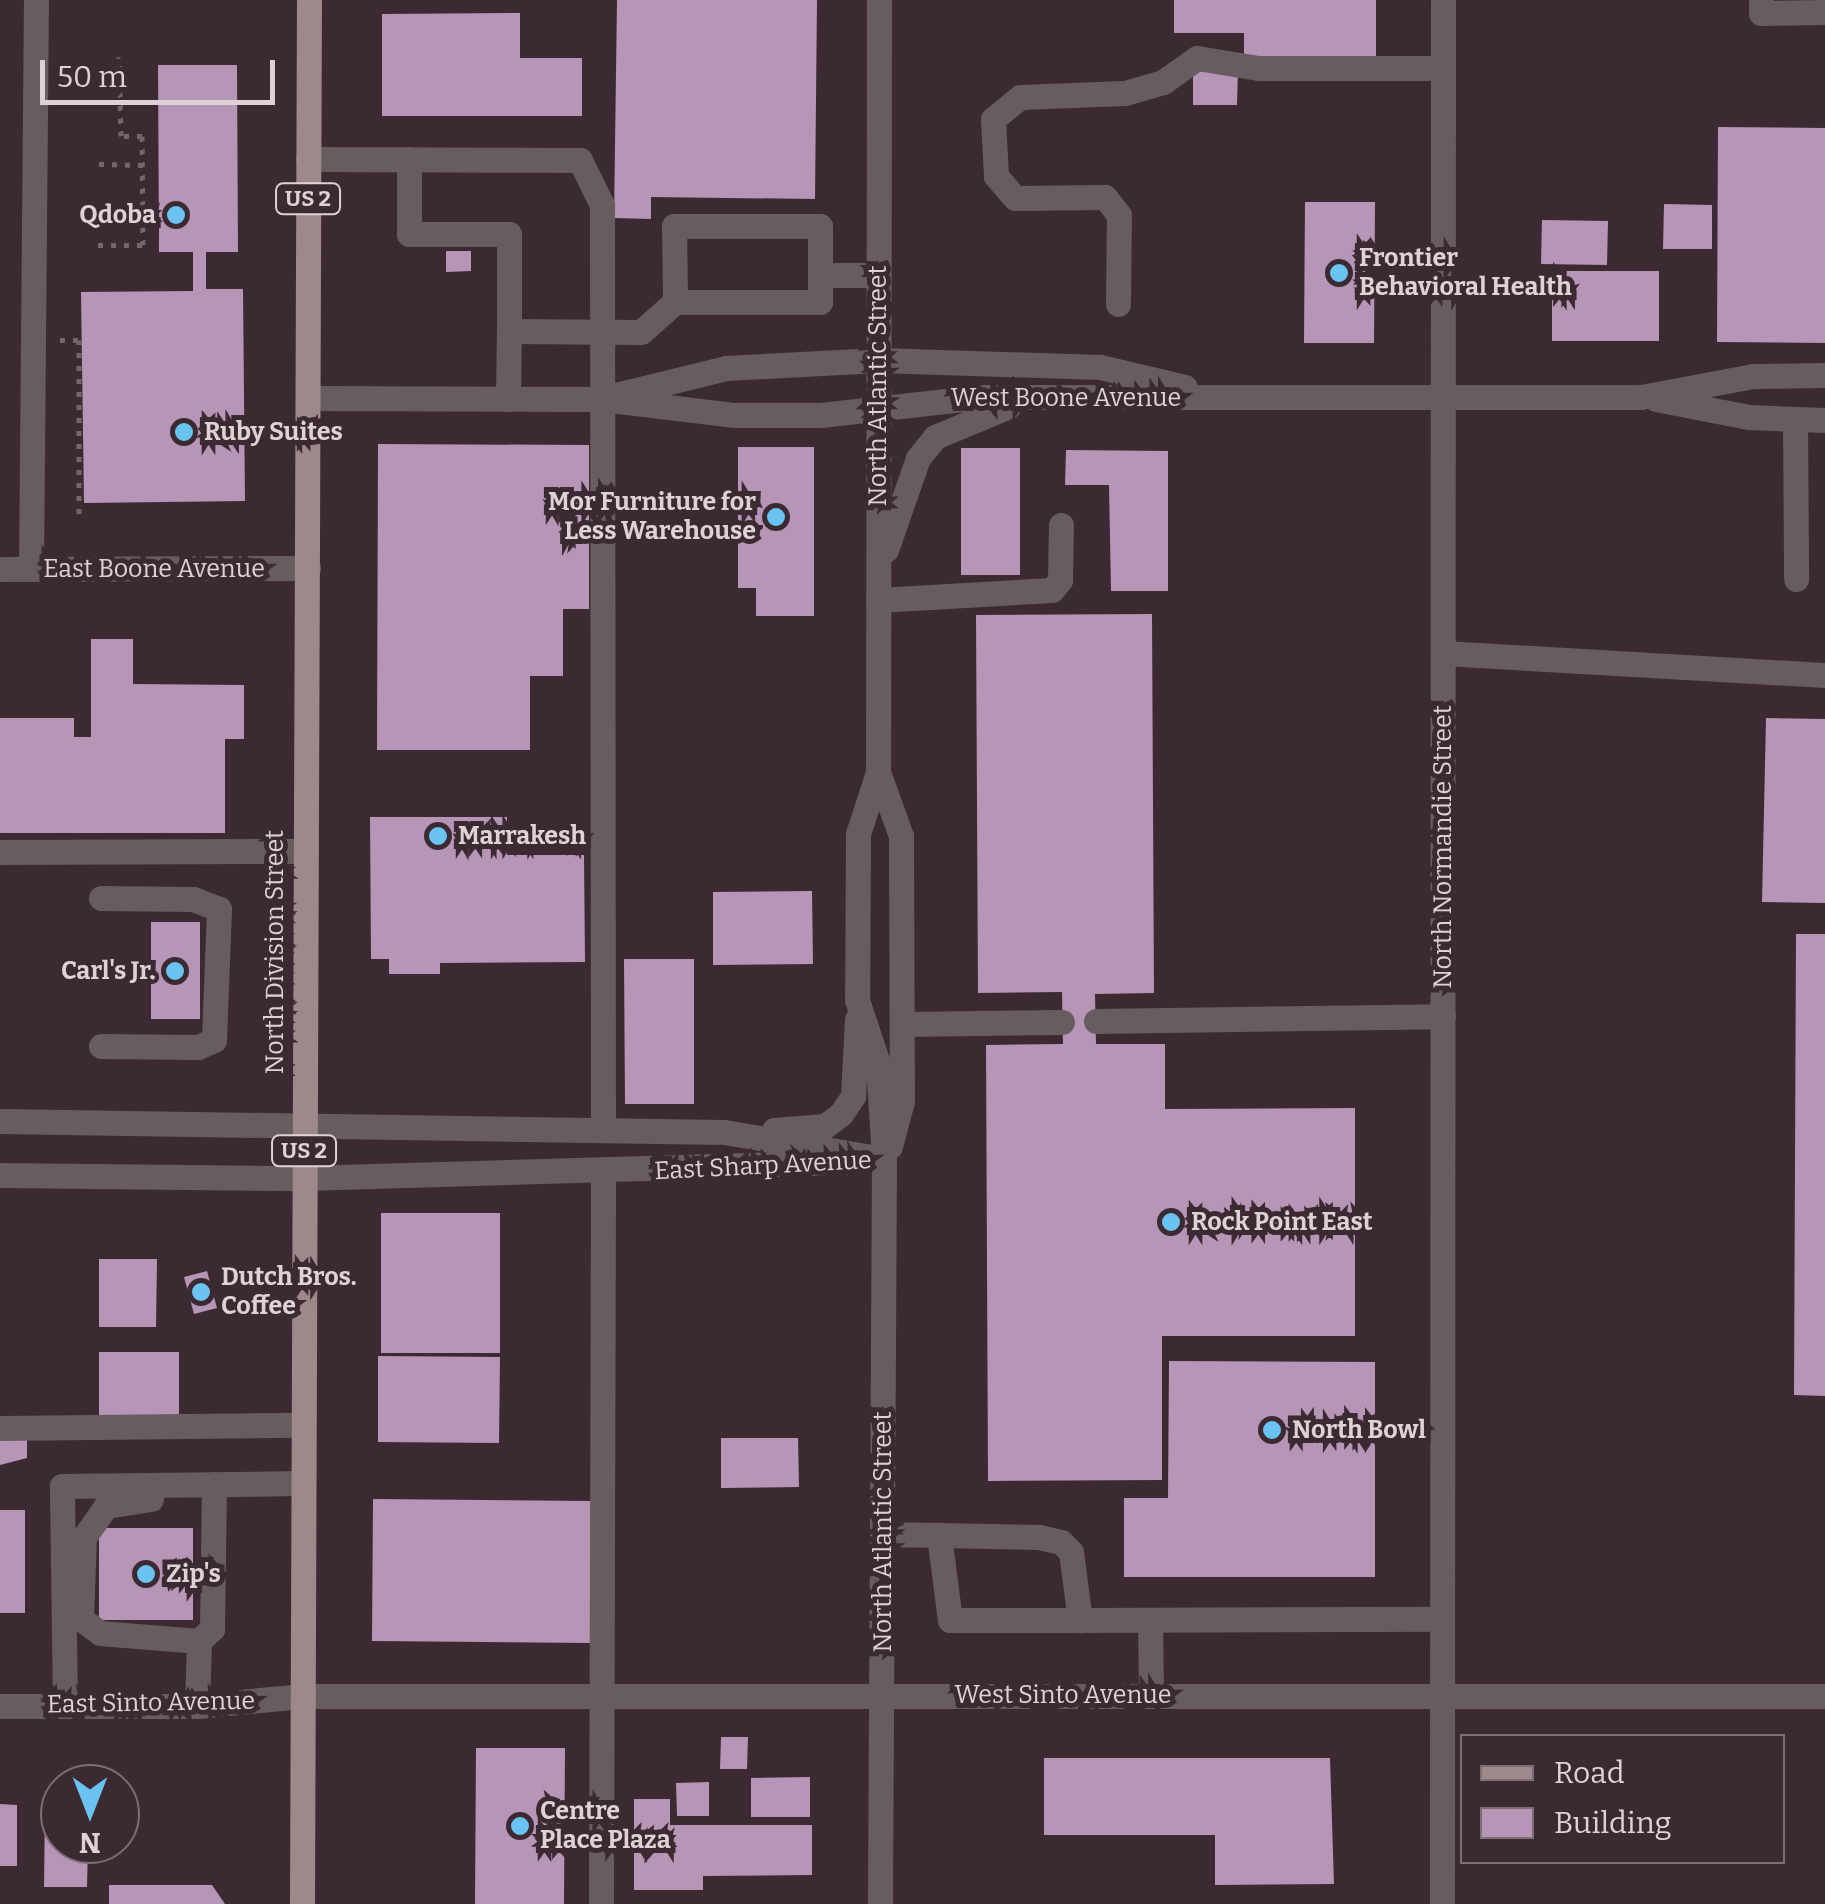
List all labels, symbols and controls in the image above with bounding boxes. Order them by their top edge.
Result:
scale bar [45,40,280,102]
text: 50 m [57,59,127,95]
road number: US 2 [273,182,343,216]
place label: Qdoba [79,200,156,230]
marker: Qdoba [165,204,187,226]
place label: Frontier Behavioral Health [1359,244,1572,303]
marker: Frontier Behavioral Health [1328,262,1350,284]
street label: North Atlantic Street [863,265,893,507]
street label: West Boone Avenue [951,383,1181,413]
place label: Ruby Suites [204,417,343,447]
marker: Ruby Suites [173,421,195,443]
place label: Mor Furniture for Less Warehouse [548,488,756,547]
marker: Mor Furniture for Less Warehouse [765,506,787,528]
street label: East Boone Avenue [43,554,265,584]
street label: North Normandie Street [1428,705,1458,989]
place label: Marrakesh [458,821,586,851]
marker: Marrakesh [427,825,449,847]
street label: North Division Street [260,830,290,1074]
place label: Carl's Jr. [61,956,155,986]
marker: Carl's Jr. [164,960,186,982]
road number: US 2 [269,1134,339,1168]
street label: East Sharp Avenue [654,1145,872,1187]
place label: Rock Point East [1191,1207,1373,1237]
marker: Rock Point East [1160,1211,1182,1233]
place label: Dutch Bros. Coffee [221,1263,356,1322]
marker: Dutch Bros. Coffee [190,1281,212,1303]
street label: North Atlantic Street [868,1411,898,1653]
place label: North Bowl [1292,1415,1426,1445]
marker: North Bowl [1261,1419,1283,1441]
place label: Zip's [166,1559,221,1589]
marker: Zip's [135,1563,157,1585]
street label: West Sinto Avenue [955,1680,1171,1710]
street label: East Sinto Avenue [47,1686,255,1720]
legend [1460,1734,1785,1864]
text: Road [1554,1755,1625,1791]
north arrow [40,1764,140,1864]
place label: Centre Place Plaza [540,1797,671,1856]
text: Building [1554,1805,1672,1841]
marker: Centre Place Plaza [509,1815,531,1837]
text: N [79,1826,101,1859]

